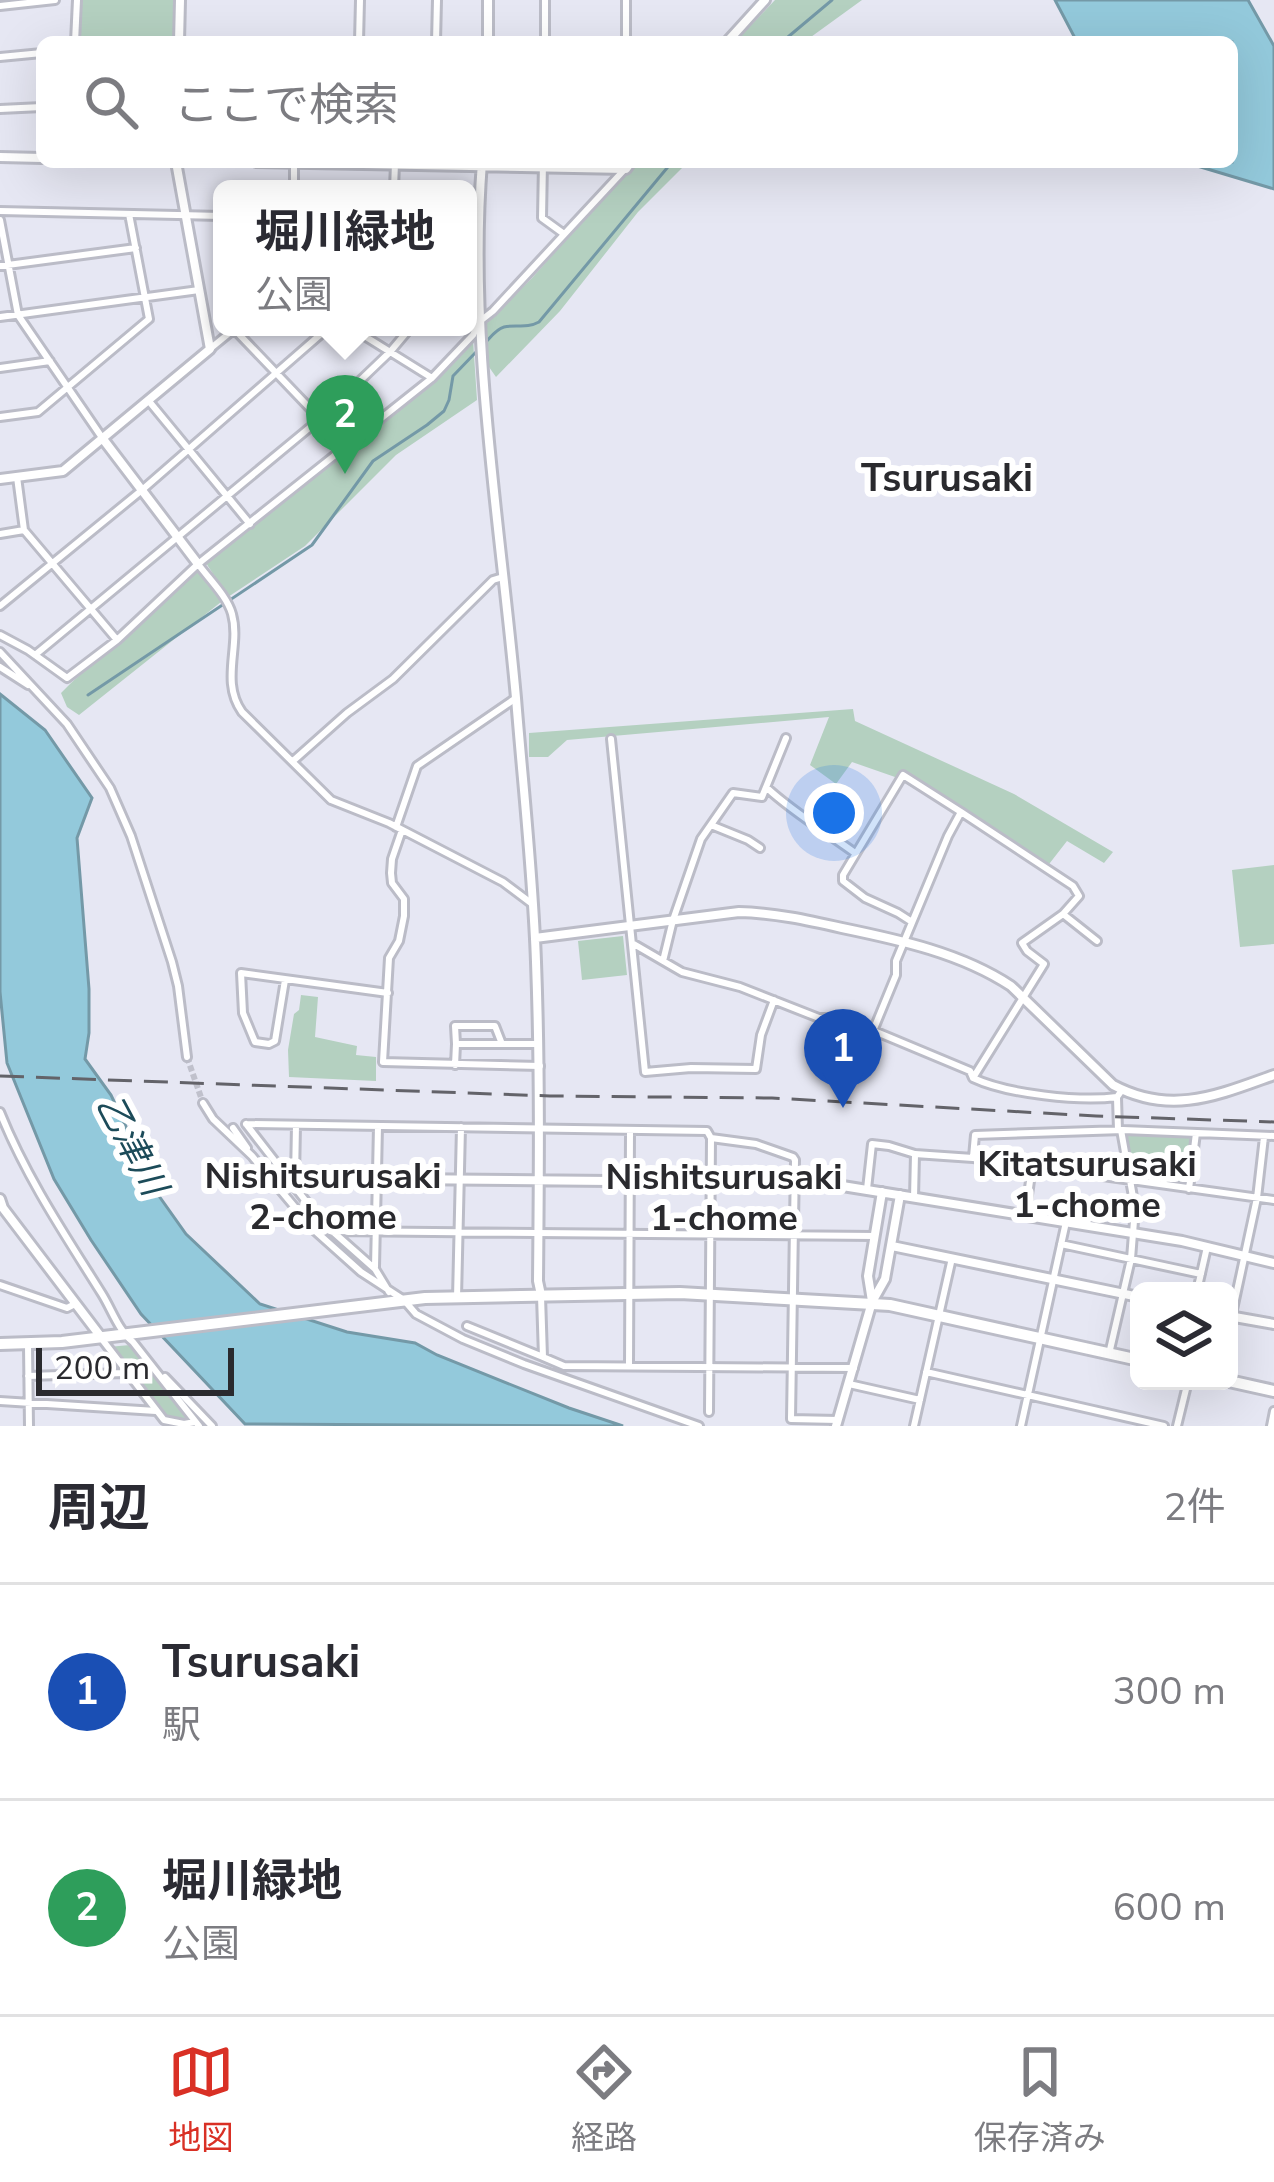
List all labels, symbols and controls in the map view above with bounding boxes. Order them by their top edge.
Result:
search box [36,36,1238,168]
icon: search [78,69,144,135]
text: ここで検索 [174,75,399,136]
popup [213,180,477,336]
text: 堀川緑地 [255,202,435,263]
text: 公園 [255,269,333,322]
pin: 2 [306,375,384,474]
district label: Tsurusaki [861,452,1033,505]
your location [804,783,864,843]
pin: 1 [804,1009,882,1108]
water label: 乙津川 [84,1086,180,1208]
district label: Kitatsurusaki 1-chome [977,1140,1197,1230]
district label: Nishitsurusaki 2-chome [205,1152,441,1242]
district label: Nishitsurusaki 1-chome [606,1153,842,1243]
map controls [1130,1282,1238,1390]
button: layers [1130,1282,1238,1390]
scale bar [36,1342,234,1395]
text: 200 m [54,1346,150,1391]
text: 周辺 [48,1473,150,1543]
text: 2件 [1164,1481,1226,1534]
text: Tsurusaki [162,1632,360,1693]
text: 1 [75,1665,99,1718]
text: 300 m [1112,1665,1226,1718]
text: 駅 [162,1699,201,1752]
text: 堀川緑地 [162,1851,342,1912]
text: 2 [75,1881,99,1934]
text: 600 m [1112,1881,1226,1934]
text: 公園 [162,1918,240,1971]
tab: 地図 [168,2039,234,2161]
tab: 経路 [571,2039,637,2161]
tab: 保存済み [974,2039,1106,2161]

